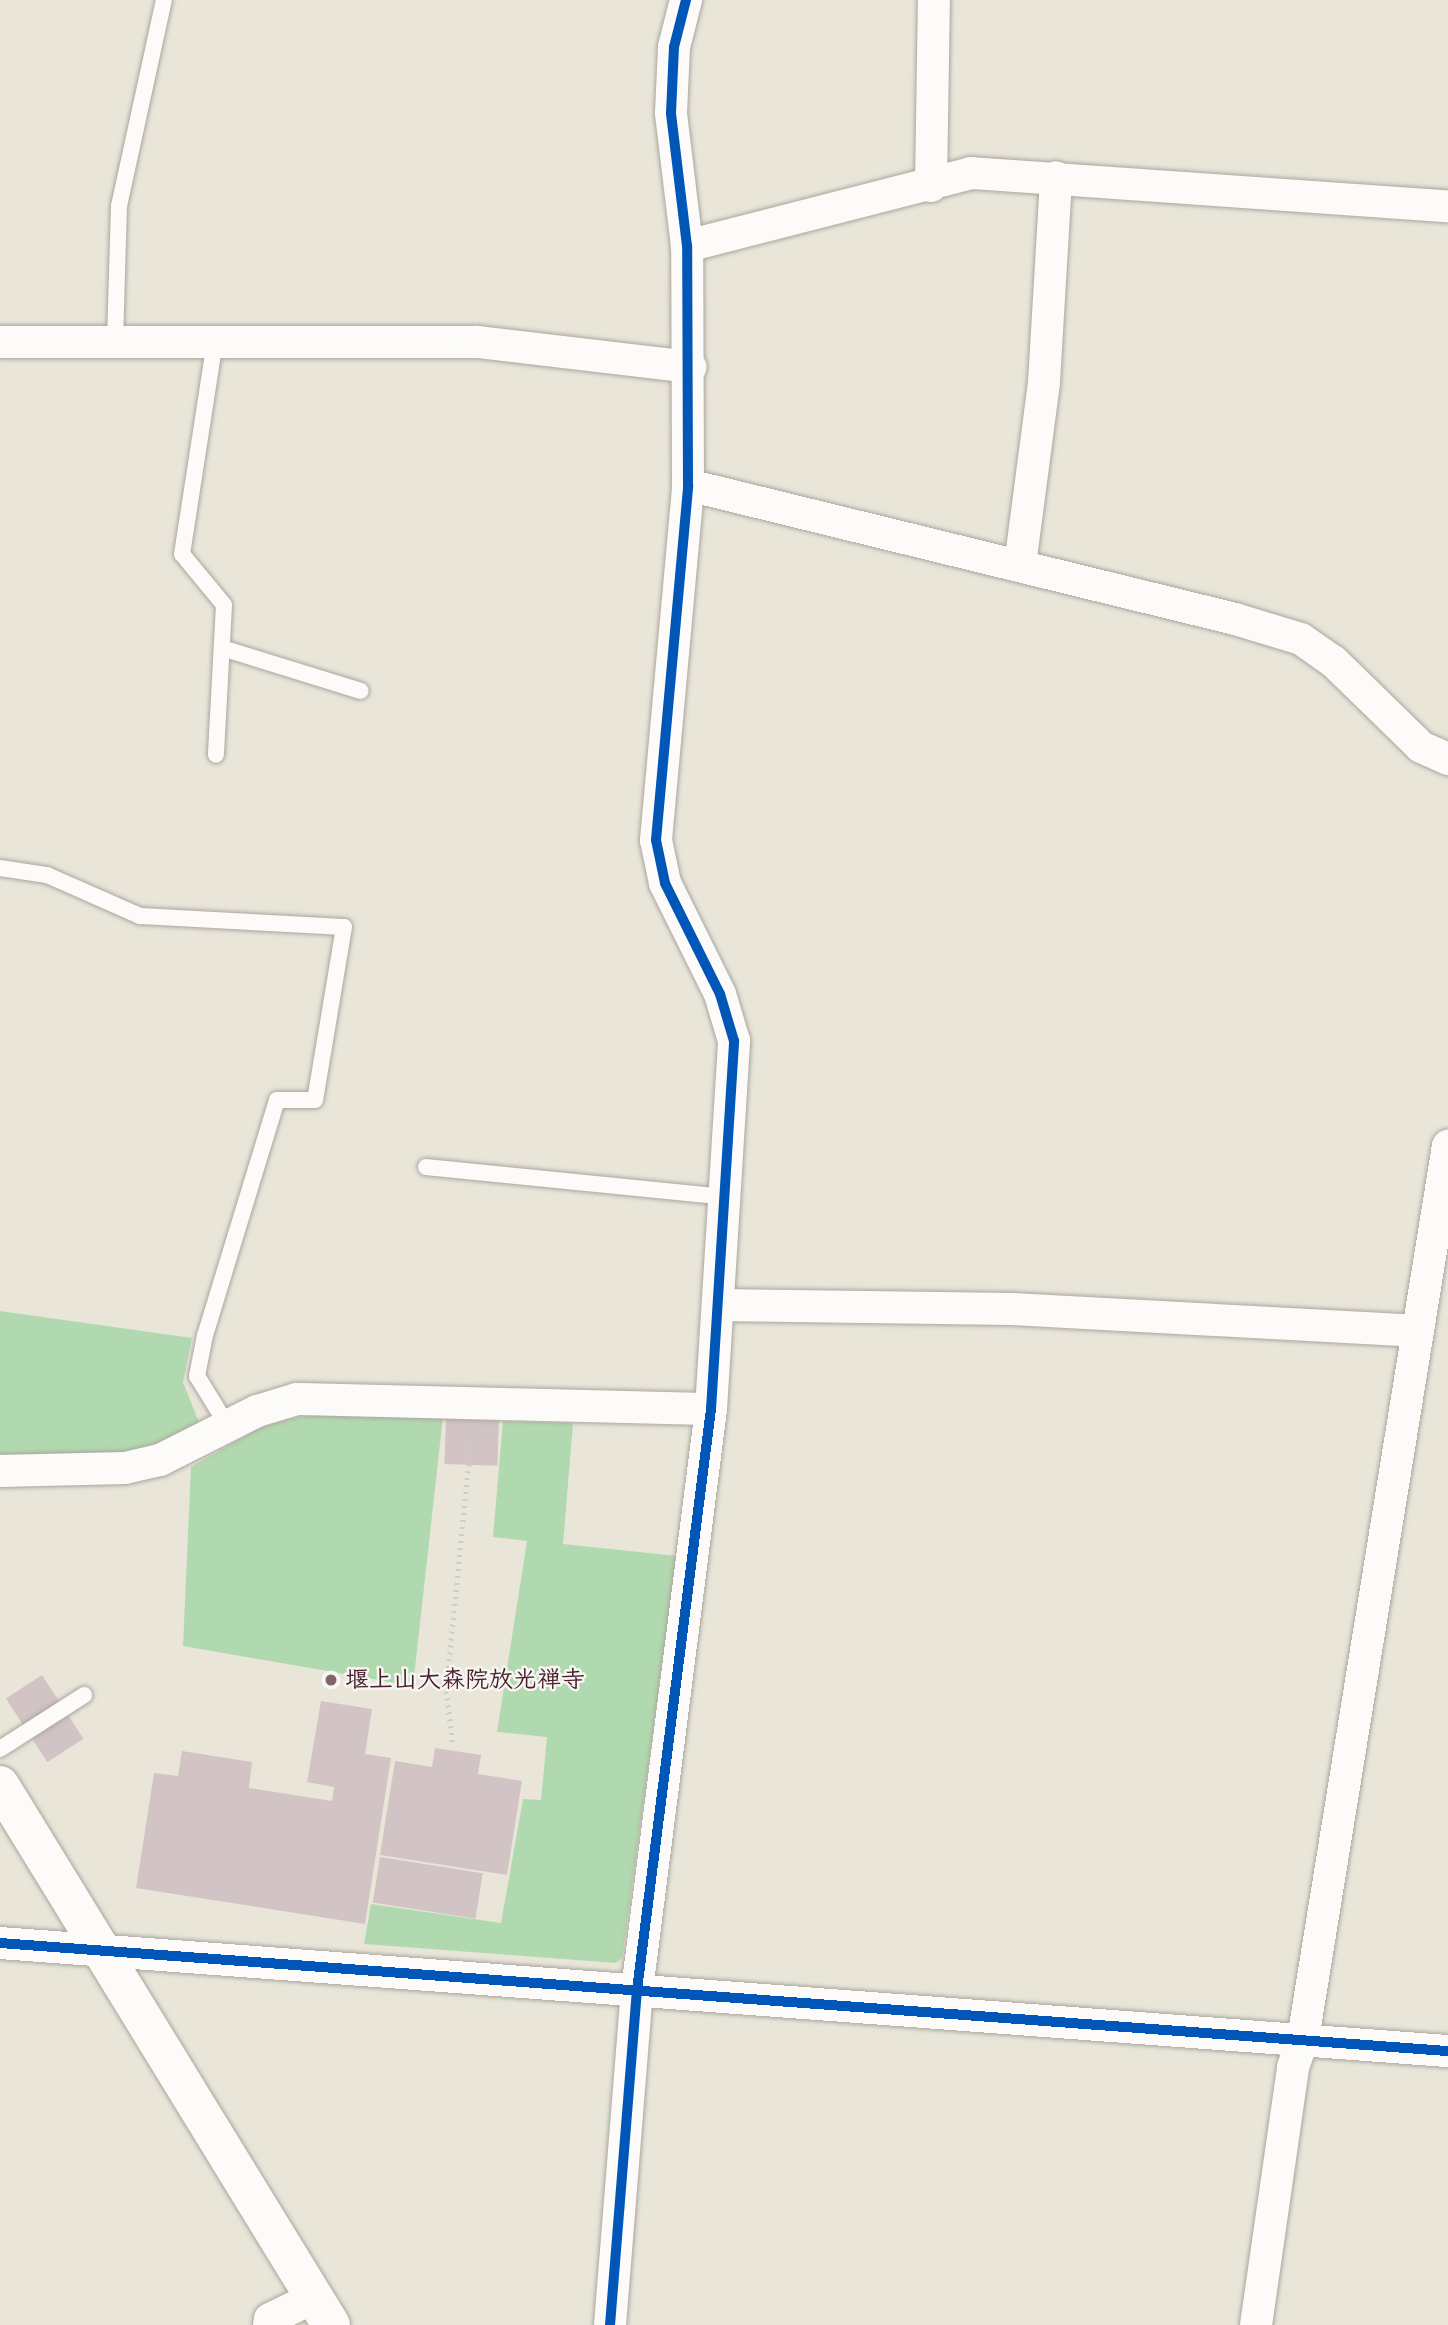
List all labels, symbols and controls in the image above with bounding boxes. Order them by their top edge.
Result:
place label: 堰上山大森院放光禅寺 [345,1666,585,1694]
marker: 堰上山大森院放光禅寺 [323,1672,339,1688]

